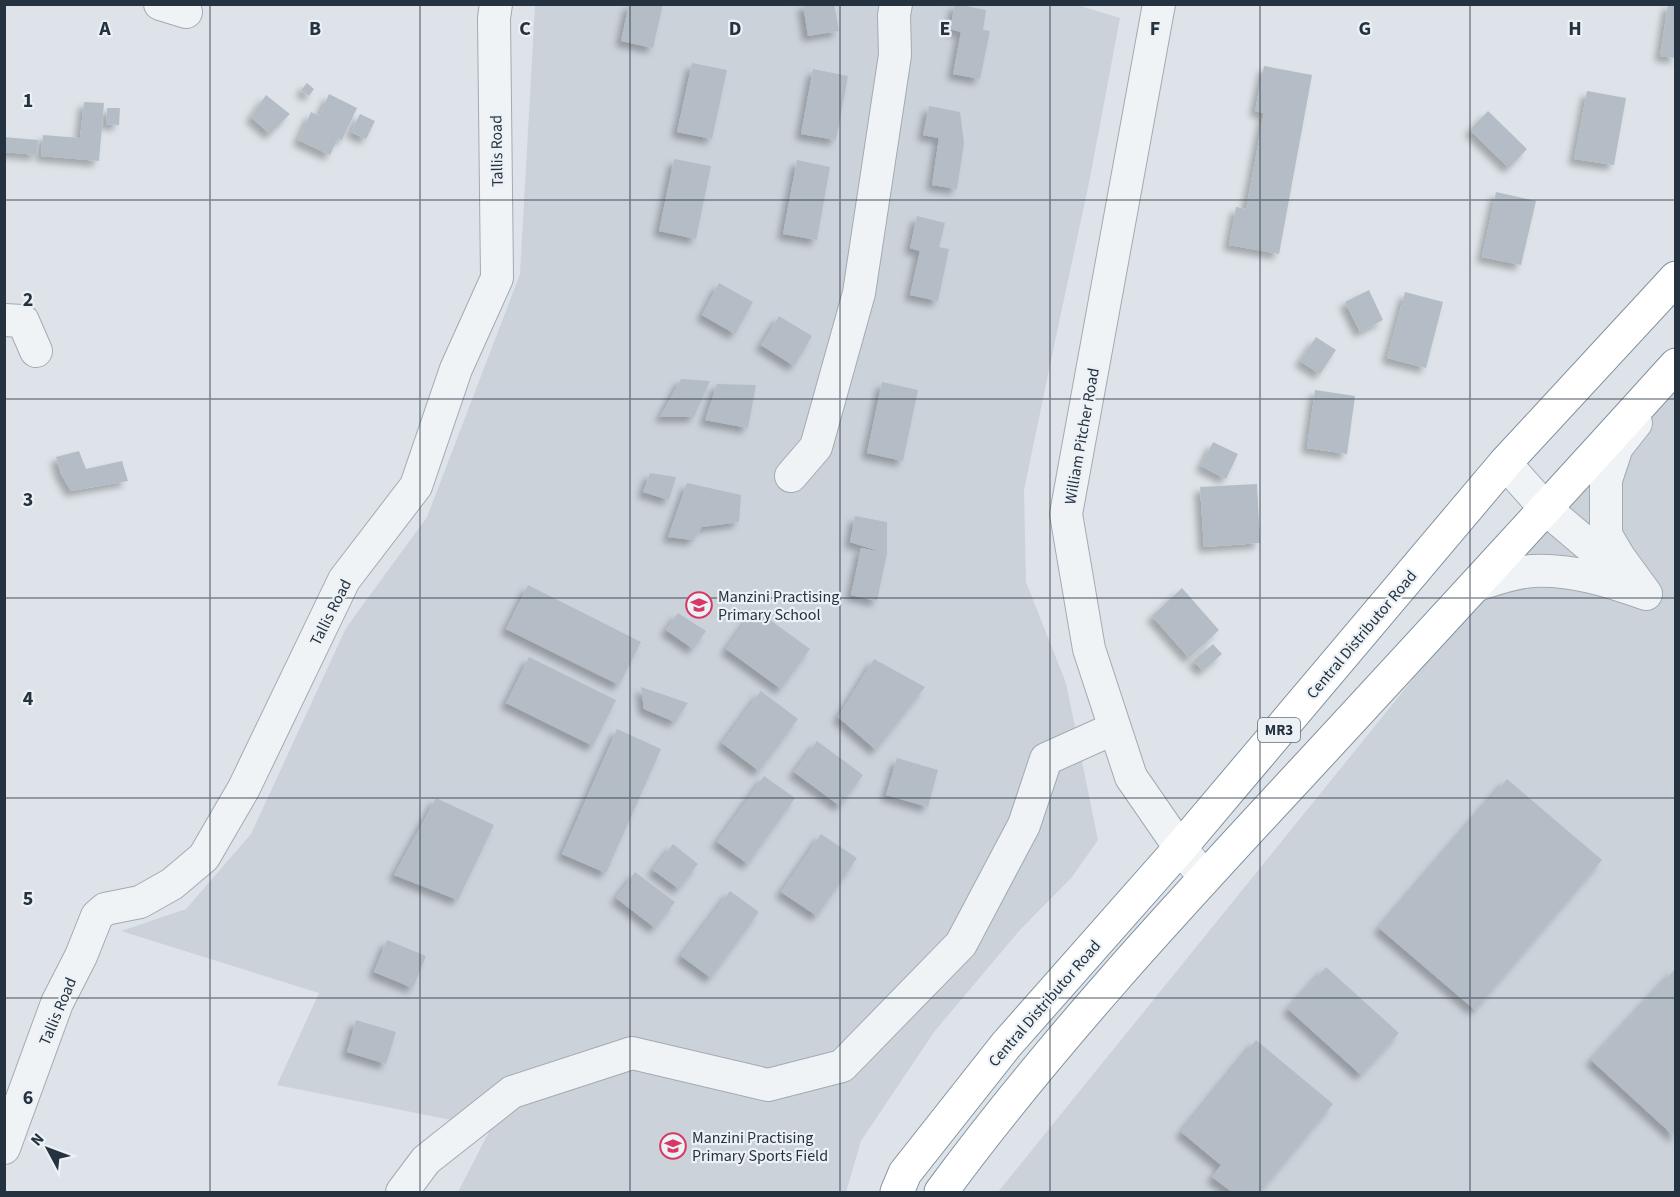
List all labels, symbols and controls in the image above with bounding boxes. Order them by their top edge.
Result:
text: A [98,15,111,43]
text: B [309,15,321,43]
text: C [519,15,531,43]
text: D [729,15,741,43]
text: E [940,15,950,43]
text: F [1150,15,1160,43]
text: G [1359,15,1371,43]
text: H [1568,15,1582,43]
text: 1 [23,87,33,115]
street label: Tallis Road [485,115,509,187]
text: 2 [23,286,33,314]
street label: William Pitcher Road [1059,366,1105,506]
text: 3 [23,486,33,514]
street label: Central Distributor Road [1301,566,1422,703]
street label: Tallis Road [305,575,357,649]
place label: Manzini Practising Primary School [718,586,839,626]
school or university icon: Manzini Practising Primary School [684,590,714,620]
text: 4 [23,685,34,713]
road number: MR3 [1258,718,1300,742]
text: 5 [23,885,33,913]
street label: Central Distributor Road [984,936,1106,1072]
street label: Tallis Road [34,974,82,1049]
text: 6 [23,1084,33,1112]
north arrow [18,1119,78,1179]
place label: Manzini Practising Primary Sports Field [692,1127,828,1167]
text: N [26,1129,49,1151]
school or university icon: Manzini Practising Primary Sports Field [658,1131,688,1161]

